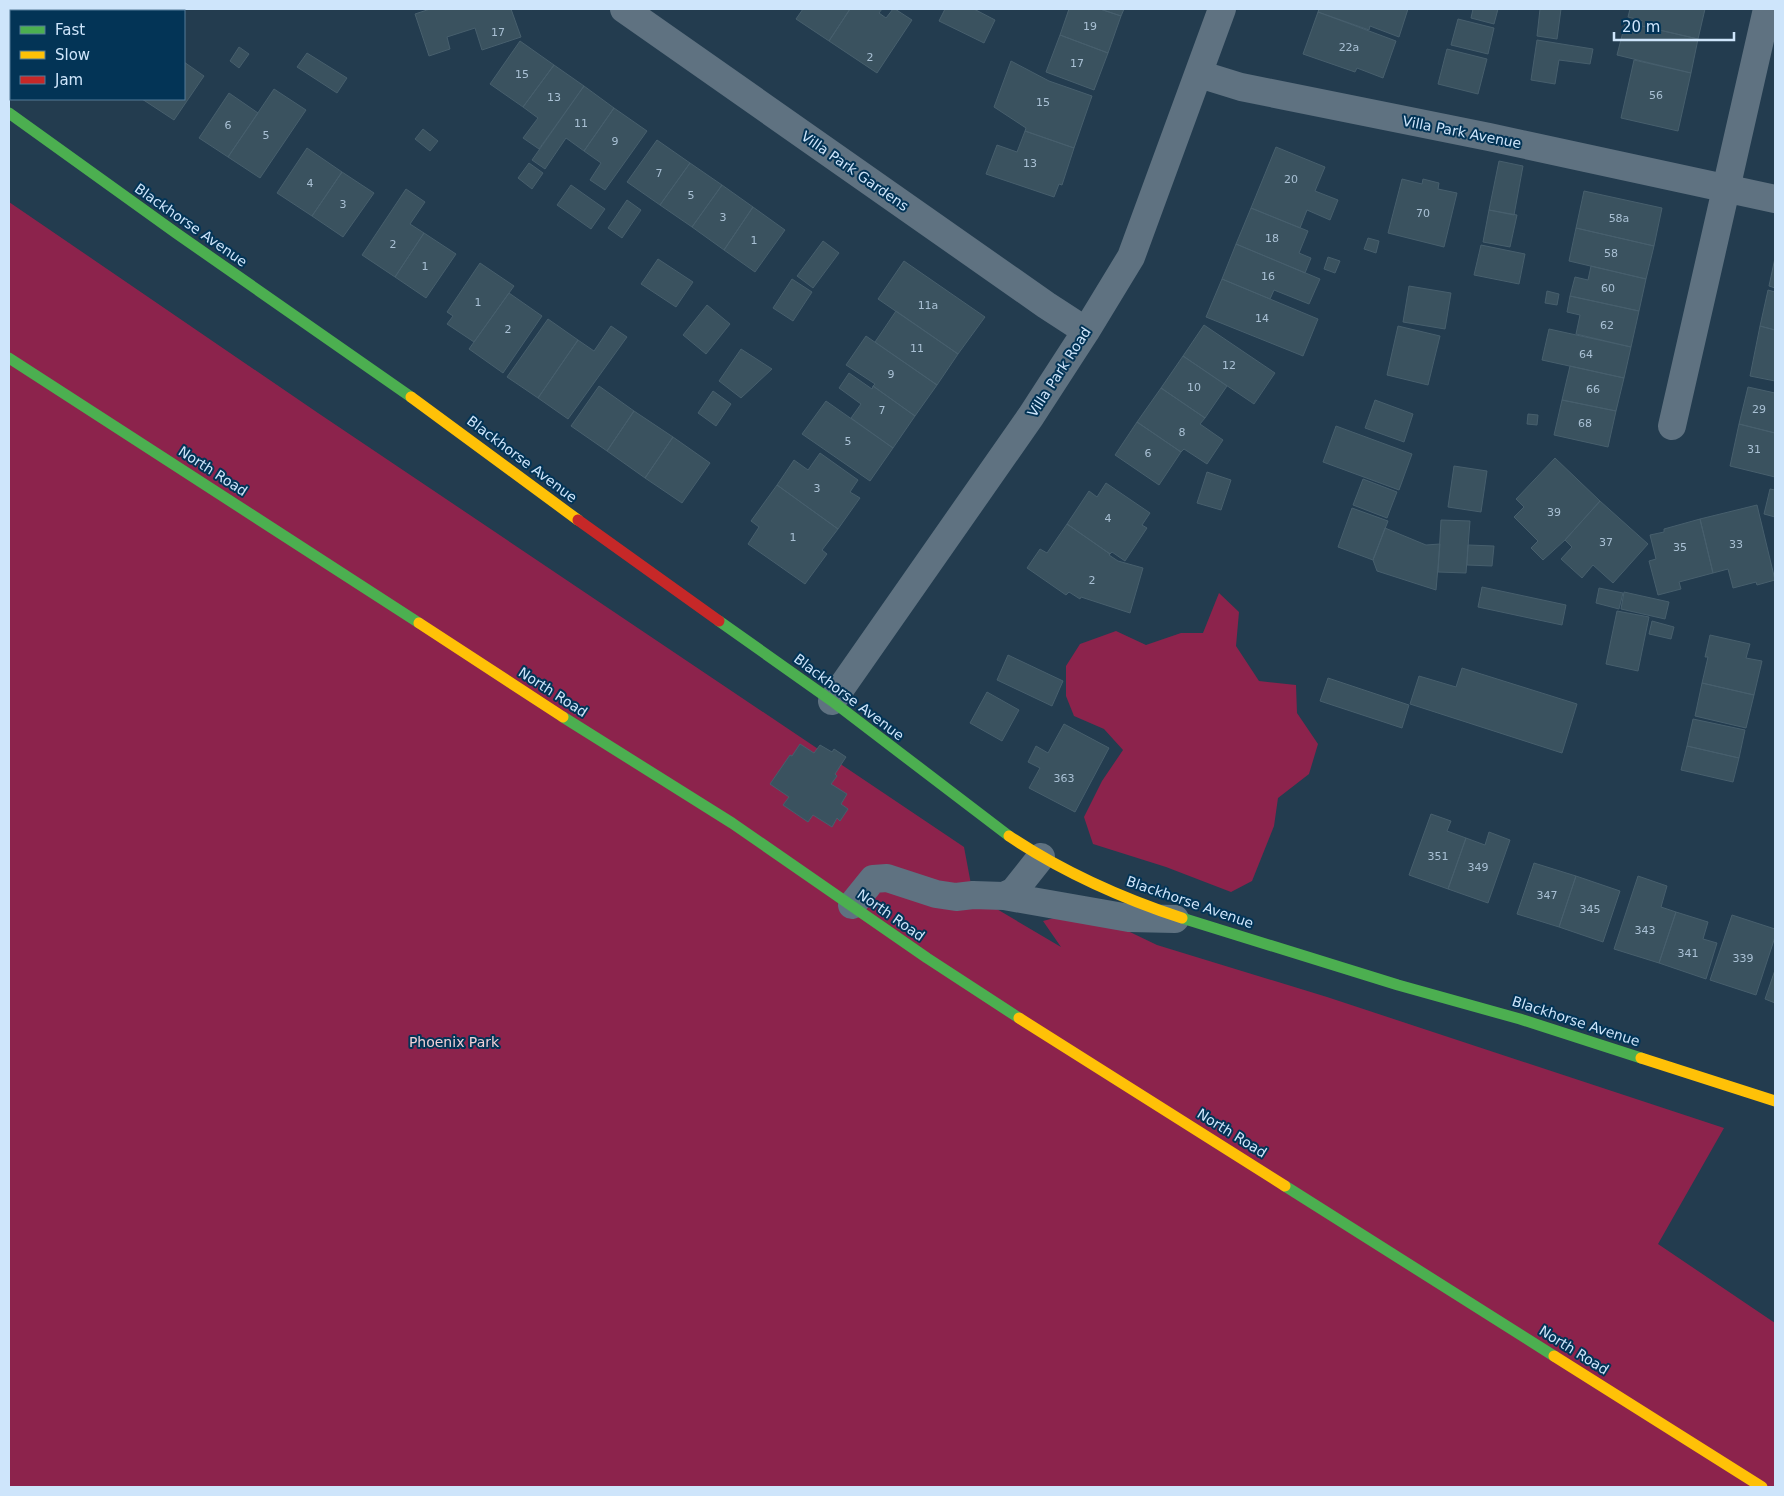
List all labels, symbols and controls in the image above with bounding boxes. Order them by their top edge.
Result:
legend [10,10,185,100]
scale bar [1614,10,1734,42]
text: 20 m [1622,18,1660,36]
house number: 19 [1083,20,1097,33]
text: Fast [55,21,85,39]
house number: 17 [491,26,505,39]
house number: 22a [1339,41,1359,54]
text: Slow [55,46,90,64]
house number: 2 [867,51,874,64]
house number: 17 [1070,57,1084,70]
house number: 15 [515,68,529,81]
text: Jam [54,71,83,89]
house number: 56 [1649,89,1663,102]
house number: 13 [547,91,561,104]
house number: 15 [1036,96,1050,109]
street label: Villa Park Avenue [1401,113,1523,151]
house number: 11 [574,117,588,130]
house number: 6 [225,119,232,132]
street label: Villa Park Gardens [798,128,912,214]
house number: 5 [263,129,270,142]
house number: 9 [612,135,619,148]
house number: 13 [1023,157,1037,170]
house number: 7 [656,167,663,180]
house number: 20 [1284,173,1298,186]
house number: 4 [307,177,314,190]
street label: Blackhorse Avenue [132,180,250,270]
house number: 5 [688,189,695,202]
house number: 3 [340,198,347,211]
house number: 70 [1416,207,1430,220]
house number: 3 [720,211,727,224]
house number: 58a [1609,212,1629,225]
house number: 18 [1265,232,1279,245]
house number: 1 [751,234,758,247]
house number: 2 [390,238,397,251]
house number: 58 [1604,247,1618,260]
house number: 1 [422,260,429,273]
house number: 16 [1261,270,1275,283]
house number: 60 [1601,282,1615,295]
house number: 1 [475,296,482,309]
house number: 11a [918,299,938,312]
house number: 14 [1255,312,1269,325]
house number: 62 [1600,319,1614,332]
house number: 2 [505,323,512,336]
street label: Villa Park Road [1024,324,1094,420]
house number: 11 [910,342,924,355]
house number: 64 [1579,348,1593,361]
house number: 12 [1222,359,1236,372]
house number: 9 [888,368,895,381]
house number: 10 [1187,381,1201,394]
house number: 66 [1586,383,1600,396]
house number: 29 [1752,403,1766,416]
house number: 7 [879,404,886,417]
street label: Blackhorse Avenue [464,412,580,506]
house number: 68 [1578,417,1592,430]
house number: 8 [1179,426,1186,439]
house number: 5 [845,435,852,448]
street label: North Road [176,443,250,499]
house number: 31 [1747,443,1761,456]
house number: 6 [1145,447,1152,460]
house number: 3 [814,482,821,495]
house number: 39 [1547,506,1561,519]
house number: 4 [1105,512,1112,525]
house number: 1 [790,531,797,544]
house number: 37 [1599,536,1613,549]
house number: 33 [1729,538,1743,551]
house number: 35 [1673,541,1687,554]
house number: 2 [1089,574,1096,587]
street label: Blackhorse Avenue [791,650,907,744]
street label: North Road [516,664,590,720]
house number: 363 [1054,772,1075,785]
house number: 351 [1428,850,1449,863]
house number: 349 [1468,861,1489,874]
street label: Blackhorse Avenue [1124,873,1256,931]
street label: North Road [854,886,928,944]
house number: 347 [1537,889,1558,902]
house number: 345 [1580,903,1601,916]
house number: 343 [1635,924,1656,937]
house number: 341 [1678,947,1699,960]
house number: 339 [1733,952,1754,965]
street label: Blackhorse Avenue [1510,993,1642,1049]
park label: Phoenix Park [409,1034,500,1050]
street label: North Road [1194,1105,1270,1161]
street label: North Road [1536,1322,1612,1378]

